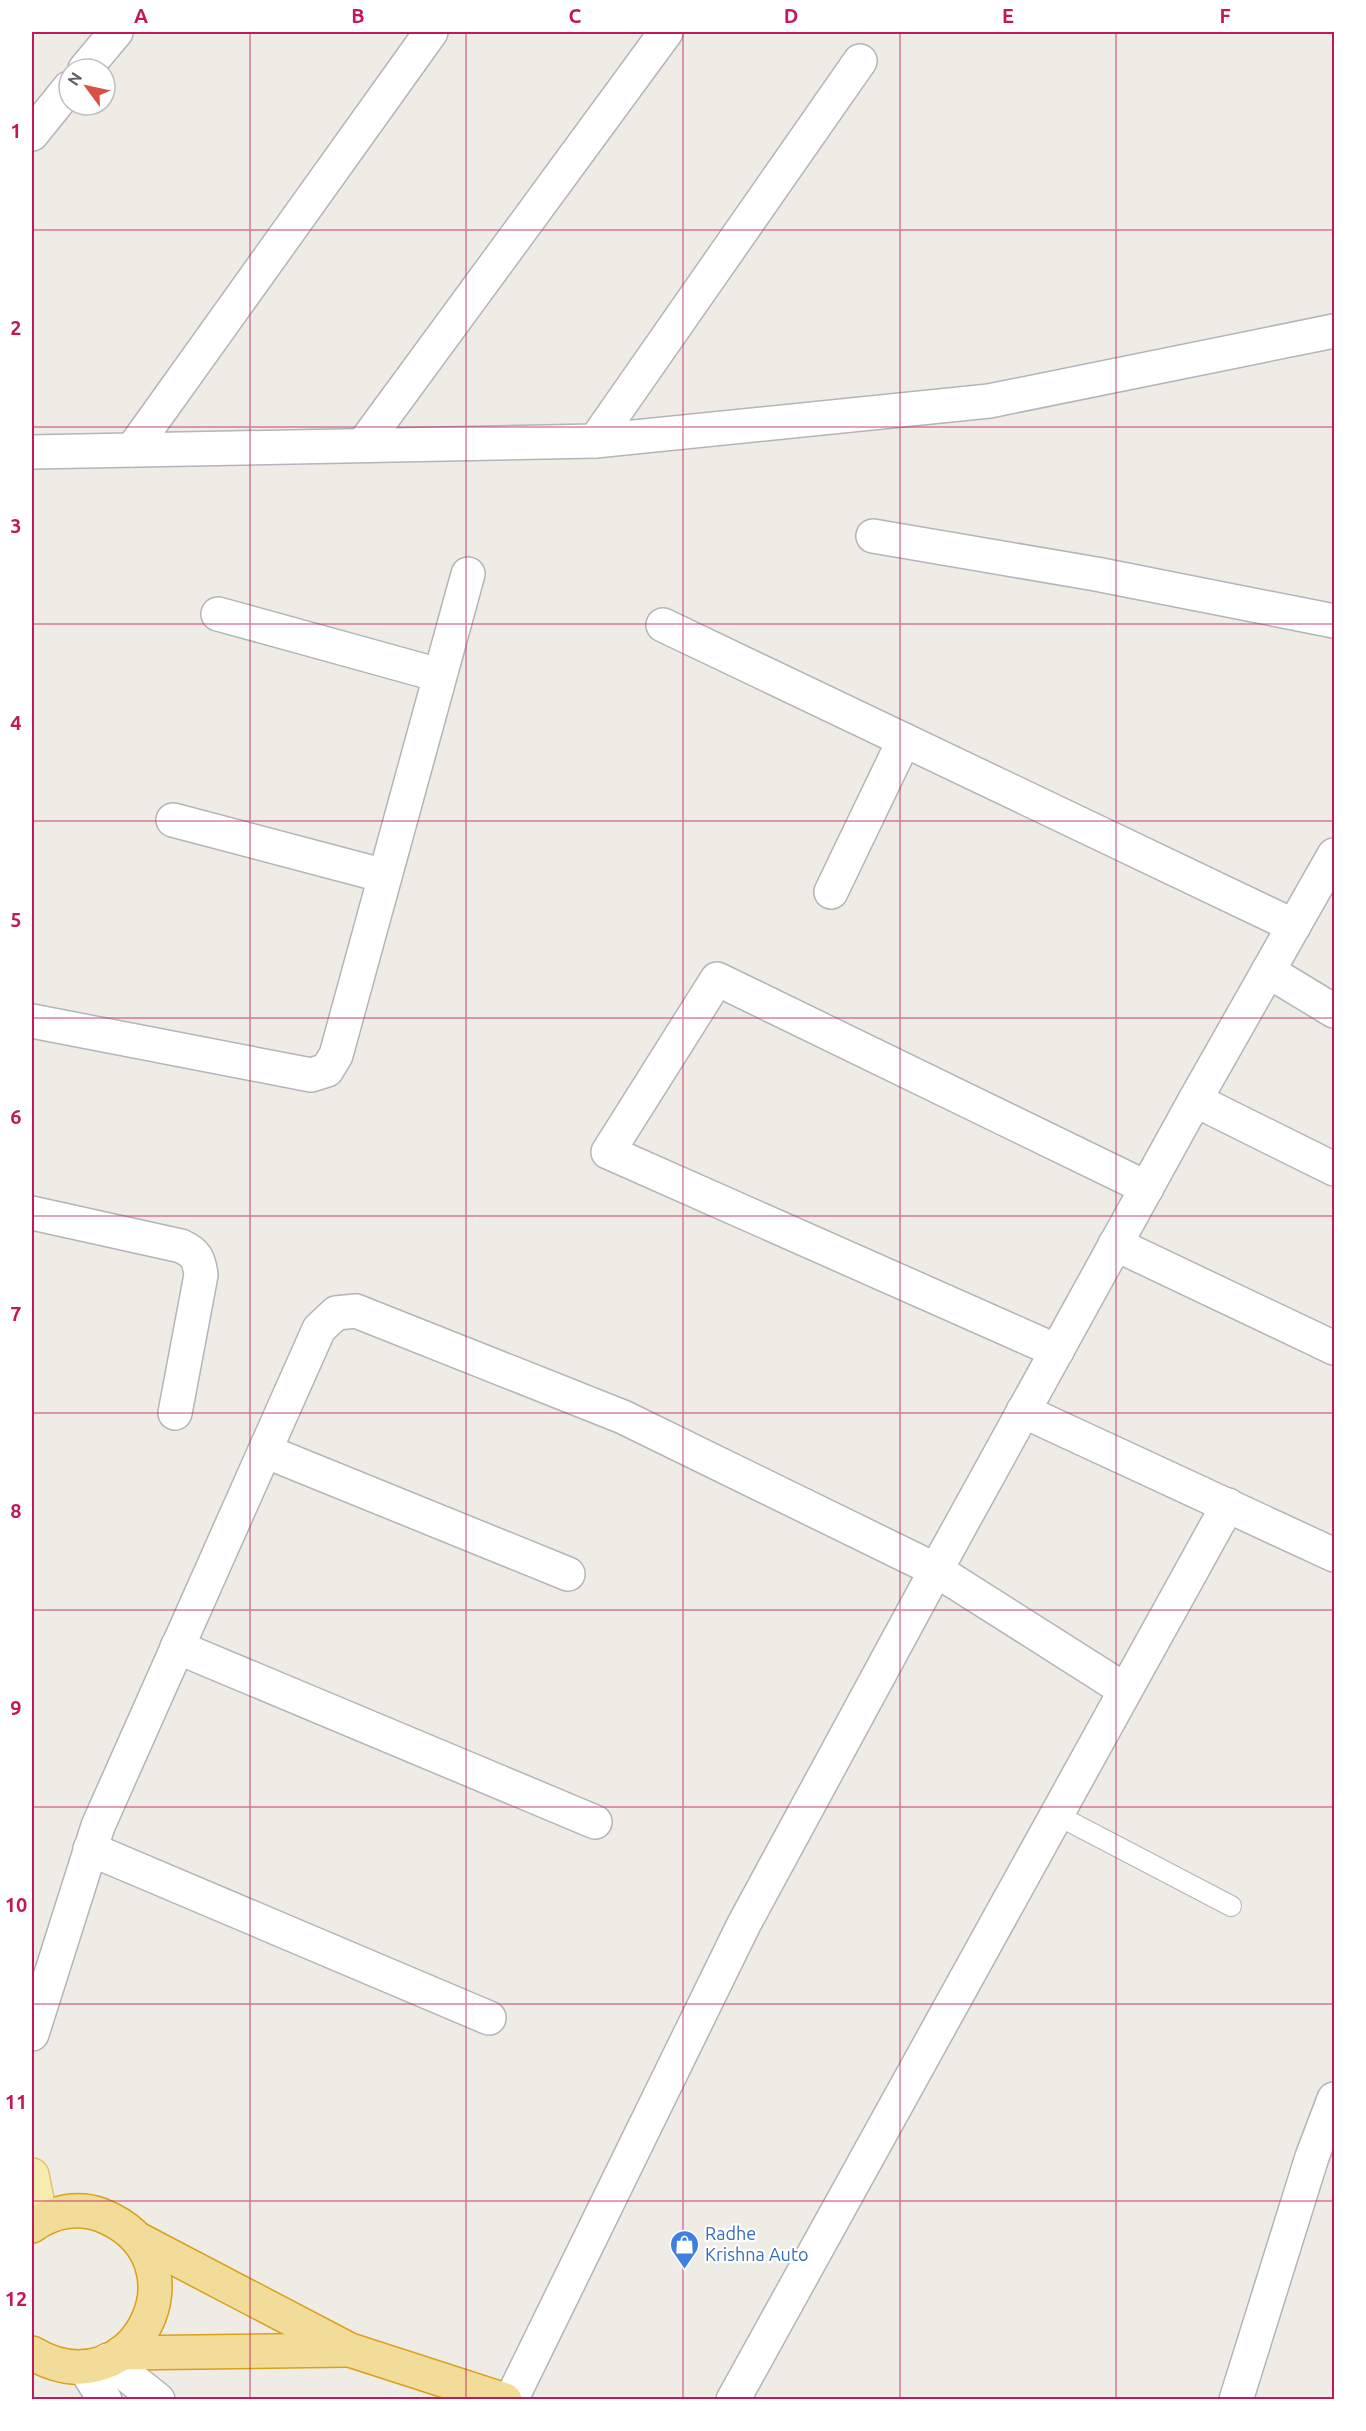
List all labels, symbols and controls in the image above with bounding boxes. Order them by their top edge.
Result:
text: A [134,4,148,27]
text: B [351,4,365,27]
text: C [569,4,582,27]
text: D [784,4,798,27]
text: E [1002,4,1014,27]
text: F [1219,4,1231,27]
north arrow [57,57,117,117]
text: N [64,69,85,89]
text: 1 [10,119,22,142]
text: 2 [10,316,22,339]
text: 3 [10,514,22,537]
text: 4 [10,711,22,734]
text: 5 [10,908,22,931]
text: 6 [10,1105,22,1128]
text: 7 [10,1302,22,1325]
text: 8 [10,1499,22,1522]
text: 9 [10,1696,22,1719]
text: 10 [5,1893,27,1916]
text: 11 [5,2090,27,2113]
place label: Radhe Krishna Auto [705,2223,808,2264]
shop icon: Radhe Krishna Auto [668,2228,700,2270]
text: 12 [5,2287,27,2310]

